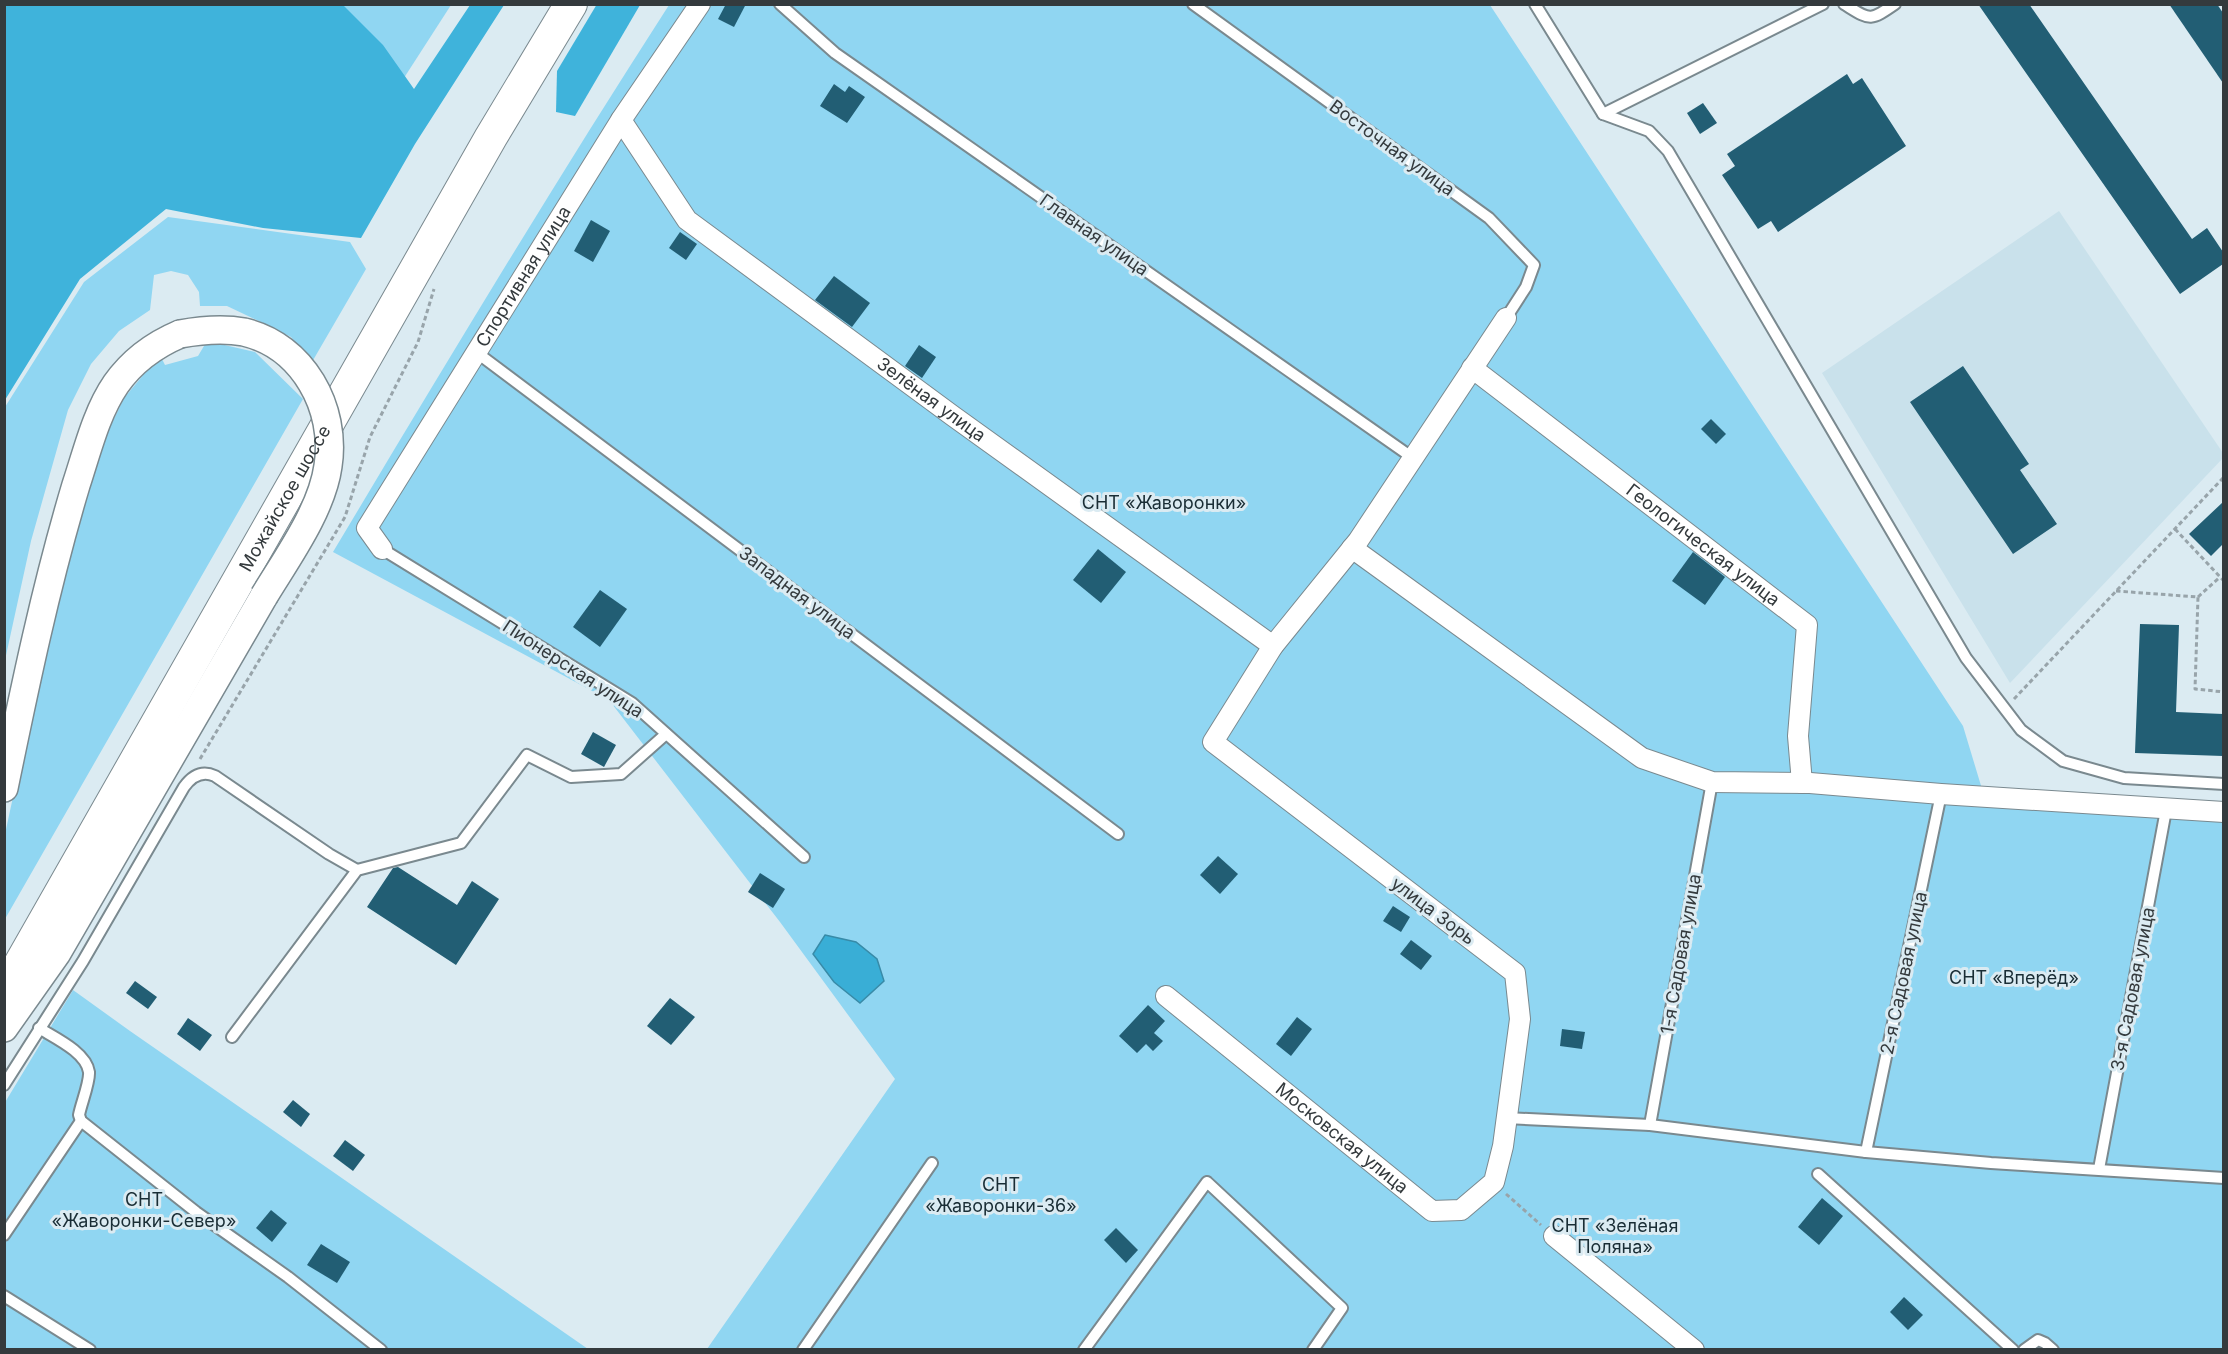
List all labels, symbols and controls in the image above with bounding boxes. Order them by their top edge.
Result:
street label: Восточная улица [1326,95,1459,200]
street label: Главная улица [1036,189,1153,280]
street label: Спортивная улица [471,202,575,351]
street label: Зелёная улица [873,353,990,446]
street label: Можайское шоссе [235,421,335,575]
street label: Геологическая улица [1622,479,1784,610]
park label: СНТ «Жаворонки» [1082,492,1246,513]
street label: Западная улица [735,542,860,643]
street label: Пионерская улица [499,615,647,722]
street label: улица Зорь [1387,872,1479,949]
street label: 1-я Садовая улица [1656,872,1705,1036]
street label: 2-я Садовая улица [1876,889,1931,1056]
street label: 3-я Садовая улица [2106,905,2159,1073]
park label: СНТ «Вперёд» [1949,967,2079,988]
street label: Московская улица [1272,1078,1412,1197]
park label: СНТ «Жаворонки-36» [925,1174,1077,1216]
park label: СНТ «Жаворонки-Север» [52,1189,236,1231]
park label: СНТ «Зелёная Поляна» [1552,1215,1678,1257]

